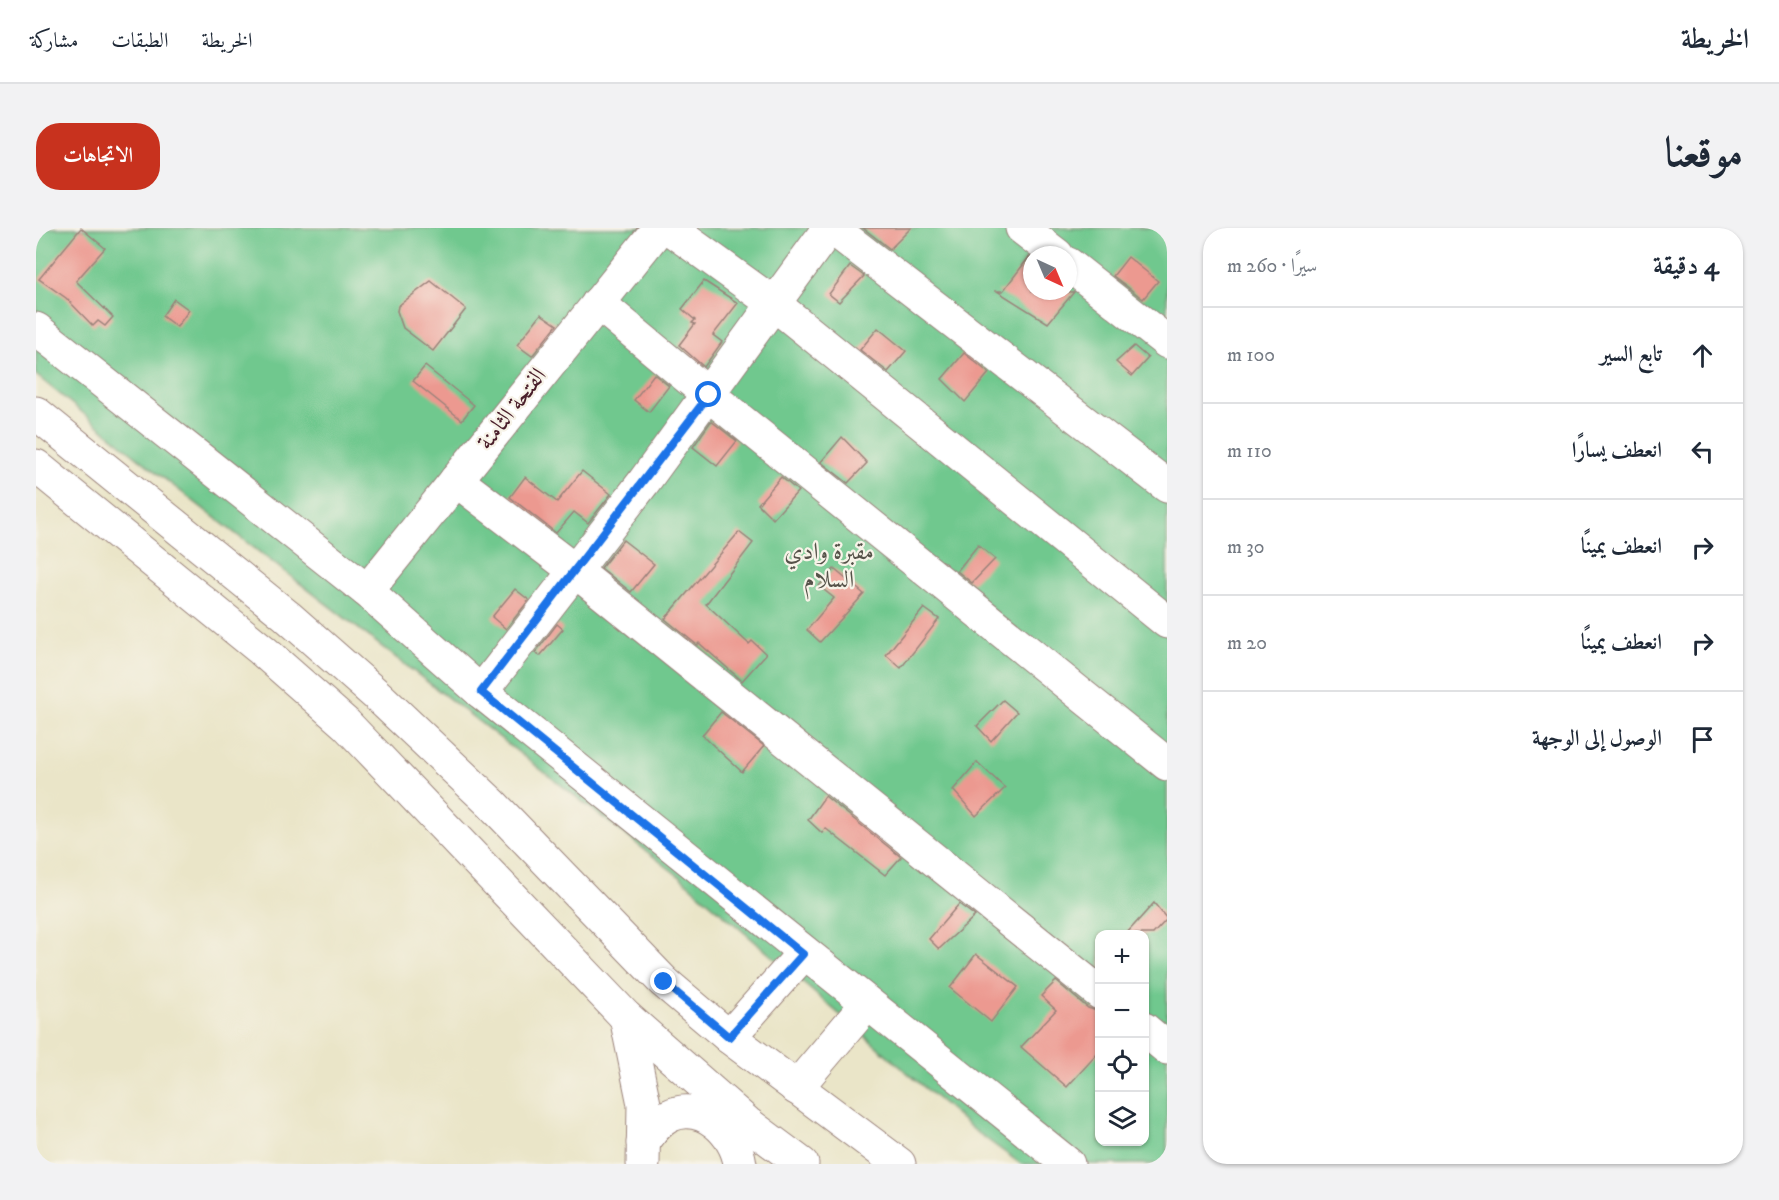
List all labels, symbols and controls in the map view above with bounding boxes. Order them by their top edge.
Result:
text: الخريطة [1681,22,1749,57]
text: مشاركة [30,28,78,54]
text: الطبقات [111,28,168,54]
text: الخريطة [201,28,253,54]
button: الاتجاهات [36,123,160,190]
text: موقعنا [1665,128,1743,180]
north arrow [1023,246,1077,300]
text: 4 دقيقة [1653,250,1719,283]
text: سيرًا · 260 m [1227,254,1317,279]
icon: ahead [1686,339,1719,372]
text: تابع السير [1600,341,1662,368]
text: 100 m [1227,343,1275,368]
street label: الفتحة الثامنة [470,362,554,456]
route start [695,381,721,407]
icon: left [1686,435,1719,468]
text: انعطف يسارًا [1572,437,1662,464]
text: 110 m [1227,439,1272,464]
icon: right [1686,531,1719,564]
text: انعطف يمينًا [1581,533,1662,560]
text: 30 m [1227,535,1265,560]
park label: مقبرة وادي السلام [784,537,874,600]
icon: right [1686,627,1719,660]
text: انعطف يمينًا [1581,629,1662,656]
text: 20 m [1227,631,1267,656]
icon: arrive [1686,723,1719,756]
text: الوصول إلى الوجهة [1532,725,1662,752]
map controls [1095,930,1149,1146]
button: + [1095,930,1149,984]
route end [650,968,676,994]
button: − [1095,984,1149,1038]
button: locate [1095,1038,1149,1092]
button: layers [1095,1092,1149,1146]

